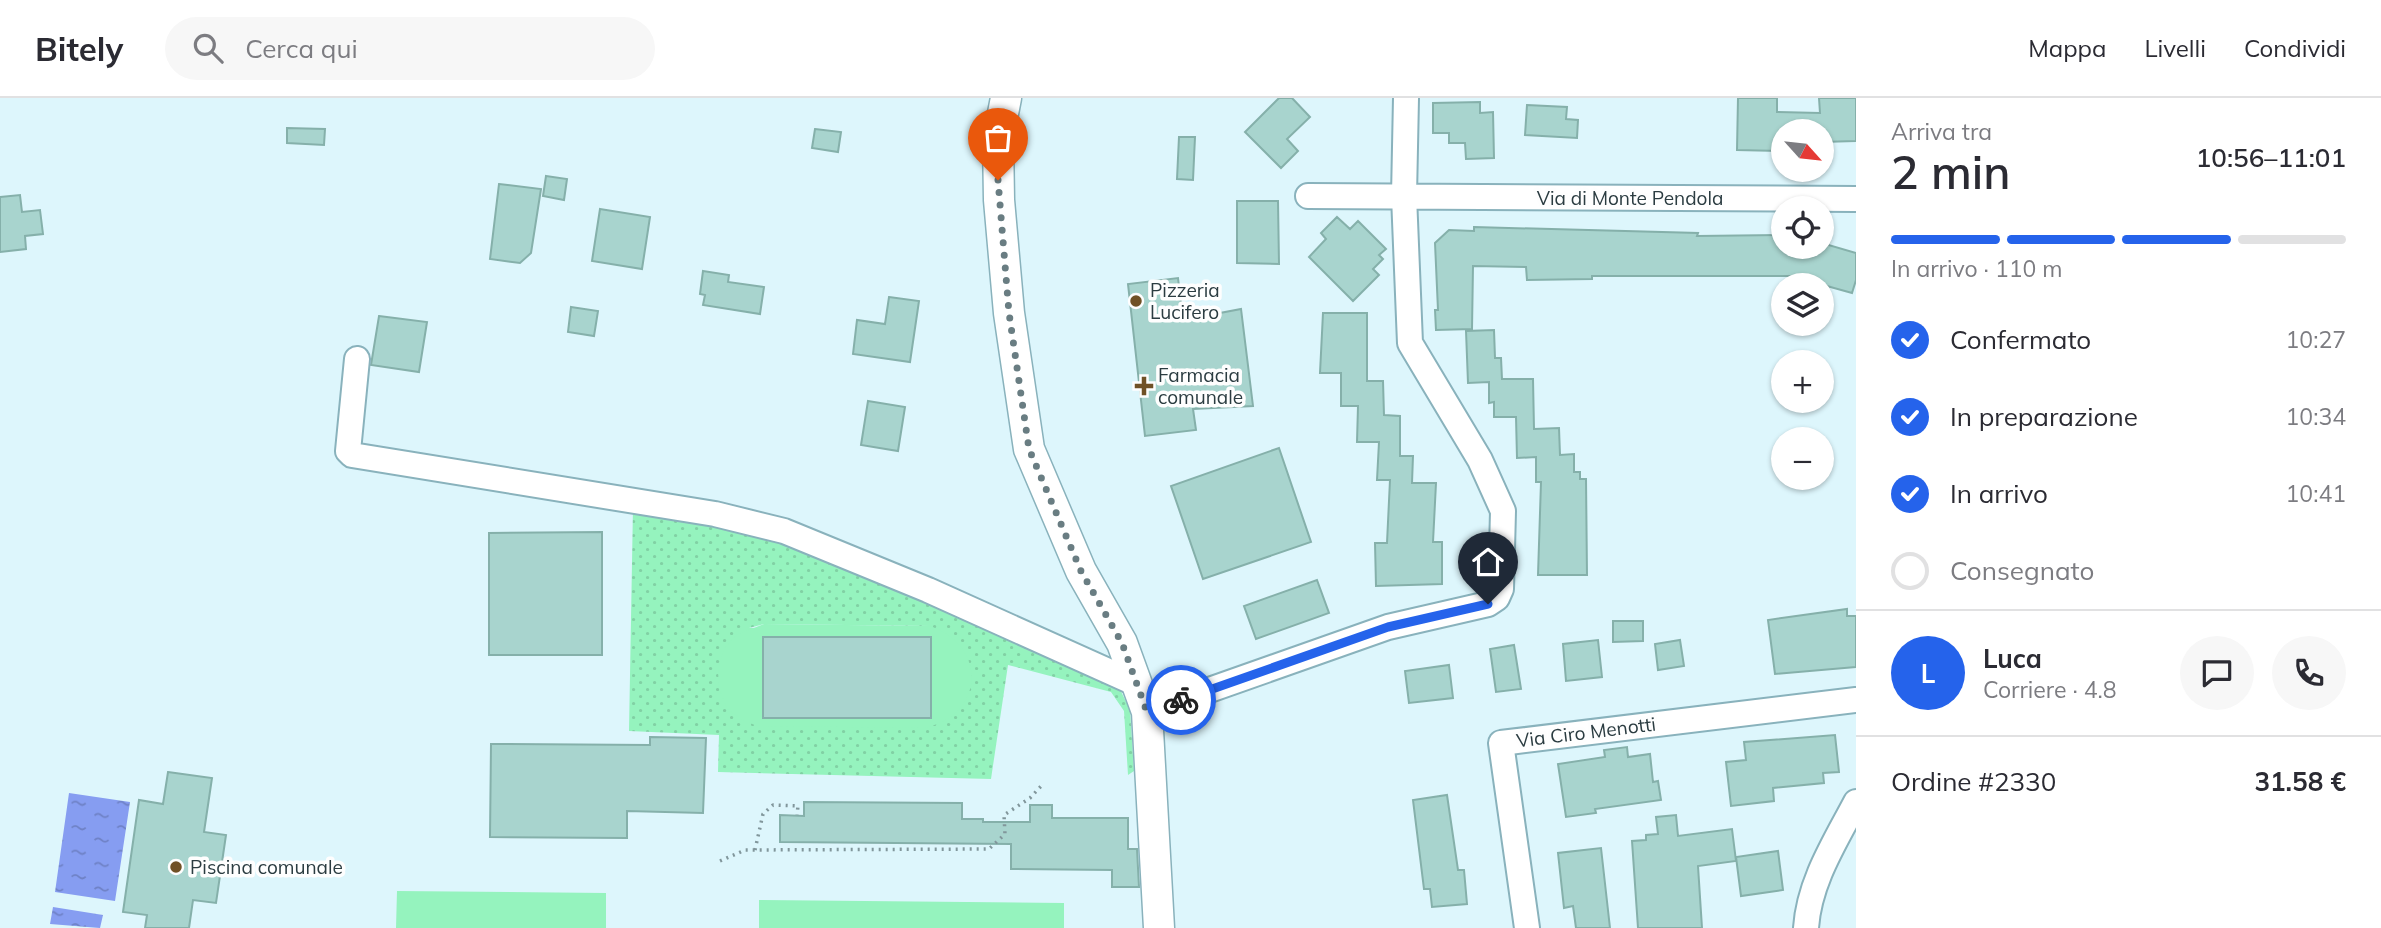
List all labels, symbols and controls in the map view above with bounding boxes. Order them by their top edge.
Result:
search box [165,17,655,80]
text: Bitely [35,28,123,69]
icon: search [189,29,227,67]
text: Cerca qui [245,32,358,65]
text: Mappa [2028,33,2106,63]
text: Livelli [2144,33,2206,63]
text: Condividi [2244,33,2346,63]
pin [968,108,1028,180]
text: Arriva tra [1891,117,1992,146]
icon: bag [979,119,1017,157]
north arrow [1771,119,1834,182]
map controls [1771,119,1834,490]
text: 10:56–11:01 [2196,141,2346,174]
text: 2 min [1891,143,2010,201]
street label: Via di Monte Pendola [1537,186,1723,210]
button: locate [1771,196,1834,259]
text: In arrivo · 110 m [1891,254,2063,283]
button: layers [1771,273,1834,336]
place label: Pizzeria Lucifero [1150,278,1220,324]
marker: Pizzeria Lucifero [1128,293,1144,309]
icon: check [1891,321,1929,359]
text: Confermato [1950,323,2091,356]
text: 10:27 [2286,325,2346,354]
button: + [1771,350,1834,413]
place label: Farmacia comunale [1158,363,1243,409]
marker: Farmacia comunale [1136,378,1152,394]
icon: check [1891,398,1929,436]
text: In preparazione [1950,400,2138,433]
text: 10:34 [2286,402,2346,431]
button: − [1771,427,1834,490]
icon: check [1891,475,1929,513]
text: In arrivo [1950,477,2048,510]
text: 10:41 [2286,479,2346,508]
pin [1458,532,1518,604]
icon: home [1469,543,1507,581]
text: Consegnato [1950,554,2094,587]
button: chat [2180,636,2254,710]
button: phone [2272,636,2346,710]
text: Luca [1983,642,2042,675]
text: L [1921,657,1935,690]
courier [1146,665,1216,735]
text: Corriere · 4.8 [1983,675,2117,704]
icon: bike [1162,681,1200,719]
street label: Via Ciro Menotti [1515,712,1657,752]
text: Ordine #2330 [1891,765,2056,798]
text: 31.58 € [2254,765,2346,798]
place label: Piscina comunale [190,855,343,879]
marker: Piscina comunale [168,859,184,875]

